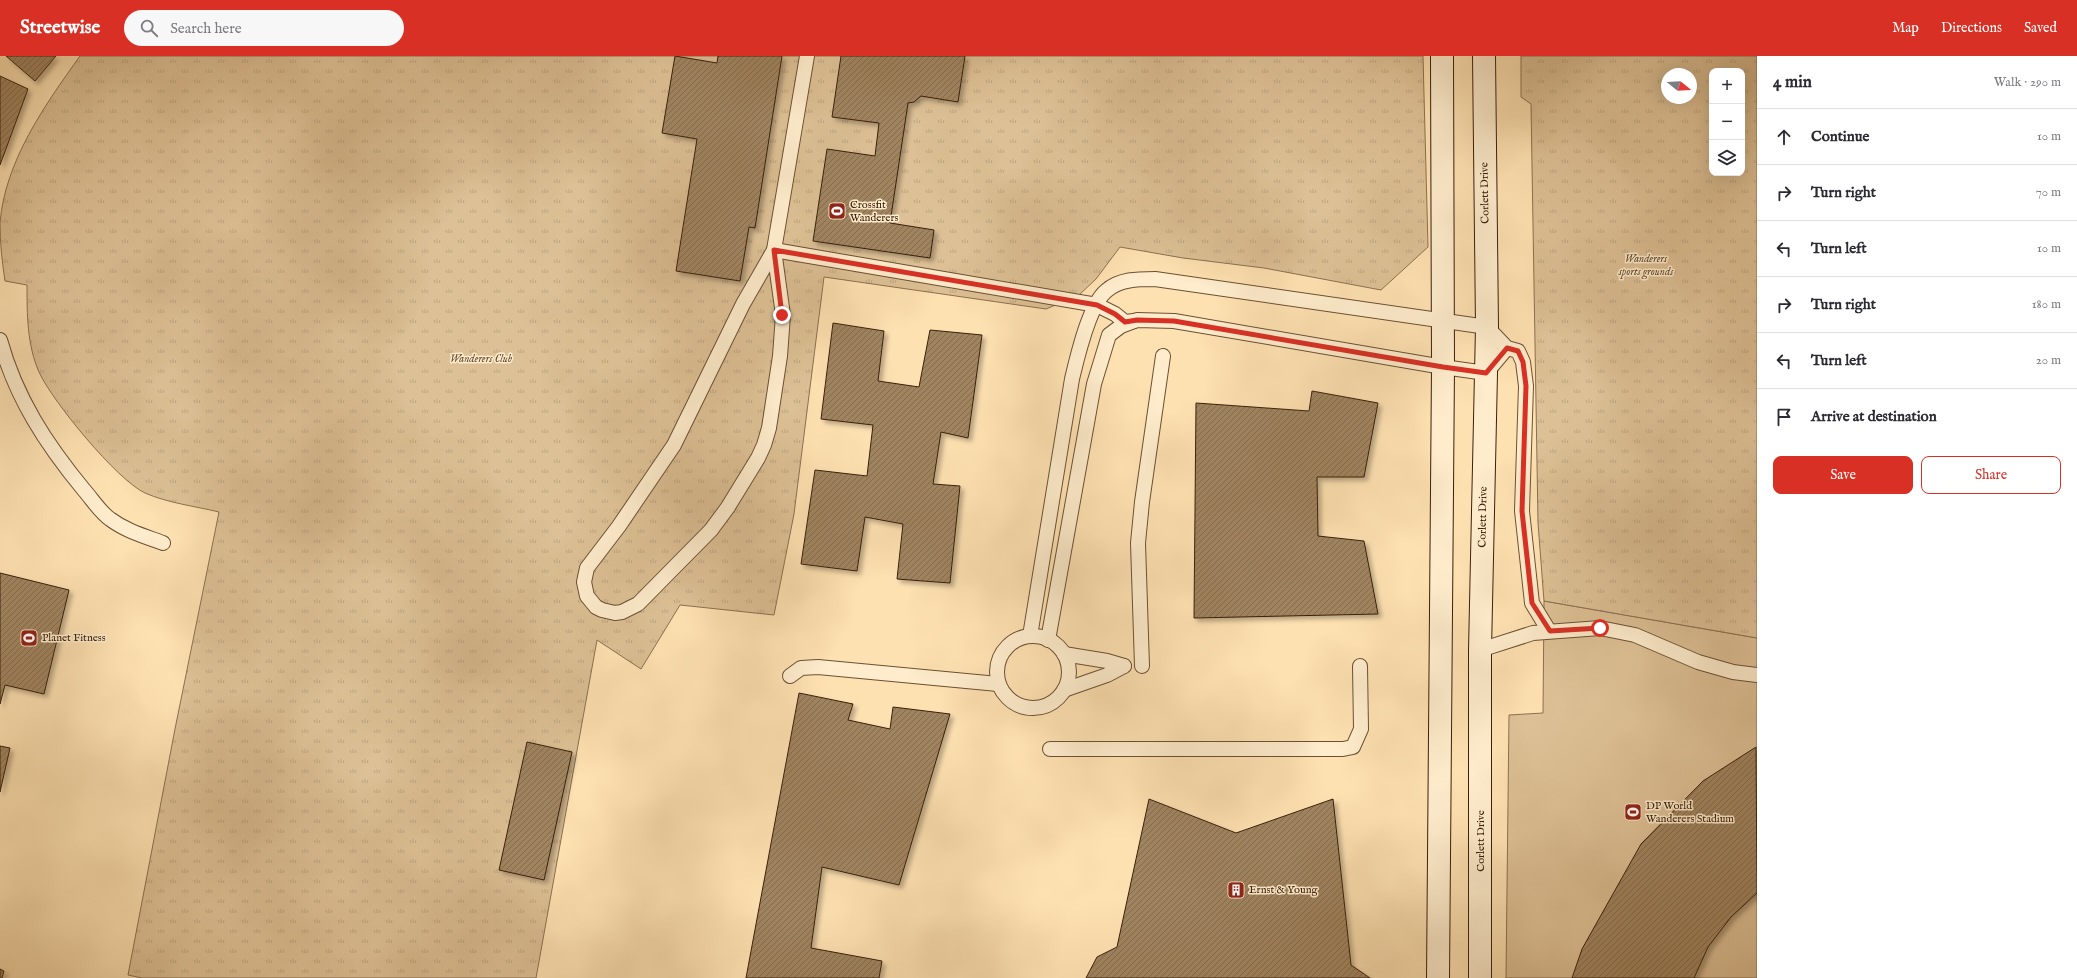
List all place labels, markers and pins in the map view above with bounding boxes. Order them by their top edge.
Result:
place label: Crossfit Wanderers [850,198,898,225]
sports icon: Crossfit Wanderers [827,201,847,221]
sports icon: Planet Fitness [19,628,39,648]
place label: Planet Fitness [42,631,106,645]
place label: DP World Wanderers Stadium [1646,799,1734,826]
sports icon: DP World Wanderers Stadium [1623,802,1643,822]
building icon: Ernst & Young [1226,880,1246,900]
place label: Ernst & Young [1249,883,1318,897]

